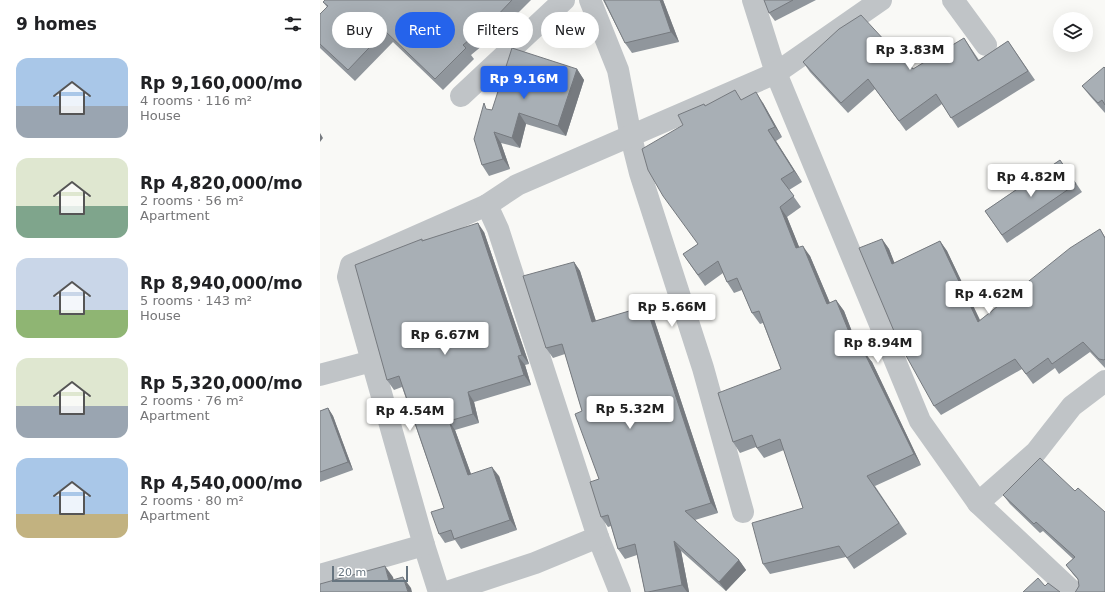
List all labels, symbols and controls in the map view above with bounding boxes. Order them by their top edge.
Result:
chip: Buy [332,12,387,48]
chip: Rent [395,12,455,48]
chip: Filters [463,12,533,48]
chip: New [541,12,599,48]
map controls [1053,12,1093,52]
button: layers [1053,12,1093,52]
icon: filters [282,13,304,35]
text: 9 homes [16,14,97,34]
pin: Rp 3.83M [869,37,951,71]
text: Rp 3.83M [876,42,944,57]
pin: Rp 9.16M [483,66,565,100]
text: Rp 9.16M [490,71,558,86]
text: Rp 9,160,000/mo [140,73,303,93]
icon: home [48,74,96,122]
text: 4 rooms · 116 m² [140,93,252,108]
text: House [140,108,181,123]
pin: Rp 4.82M [990,164,1072,198]
text: Rp 4.82M [997,169,1065,184]
text: Rp 4,820,000/mo [140,173,303,193]
icon: home [48,174,96,222]
text: 2 rooms · 56 m² [140,193,244,208]
text: Apartment [140,208,210,223]
text: Rp 8,940,000/mo [140,273,303,293]
icon: home [48,274,96,322]
pin: Rp 4.62M [948,281,1030,315]
text: Rp 4.62M [955,286,1023,301]
text: 5 rooms · 143 m² [140,293,252,308]
pin: Rp 5.66M [631,294,713,328]
text: Rp 5.66M [638,299,706,314]
text: House [140,308,181,323]
pin: Rp 6.67M [404,322,486,356]
text: Rp 6.67M [411,327,479,342]
pin: Rp 8.94M [837,330,919,364]
text: Rp 8.94M [844,335,912,350]
text: Rp 5,320,000/mo [140,373,303,393]
icon: home [48,374,96,422]
text: 2 rooms · 76 m² [140,393,244,408]
pin: Rp 5.32M [589,396,671,430]
pin: Rp 4.54M [369,398,451,432]
text: Rp 5.32M [596,401,664,416]
text: Rp 4.54M [376,403,444,418]
text: Apartment [140,408,210,423]
text: Rp 4,540,000/mo [140,473,303,493]
icon: home [48,474,96,522]
text: 2 rooms · 80 m² [140,493,244,508]
text: Apartment [140,508,210,523]
scale bar [332,564,408,583]
text: 20 m [338,566,366,579]

